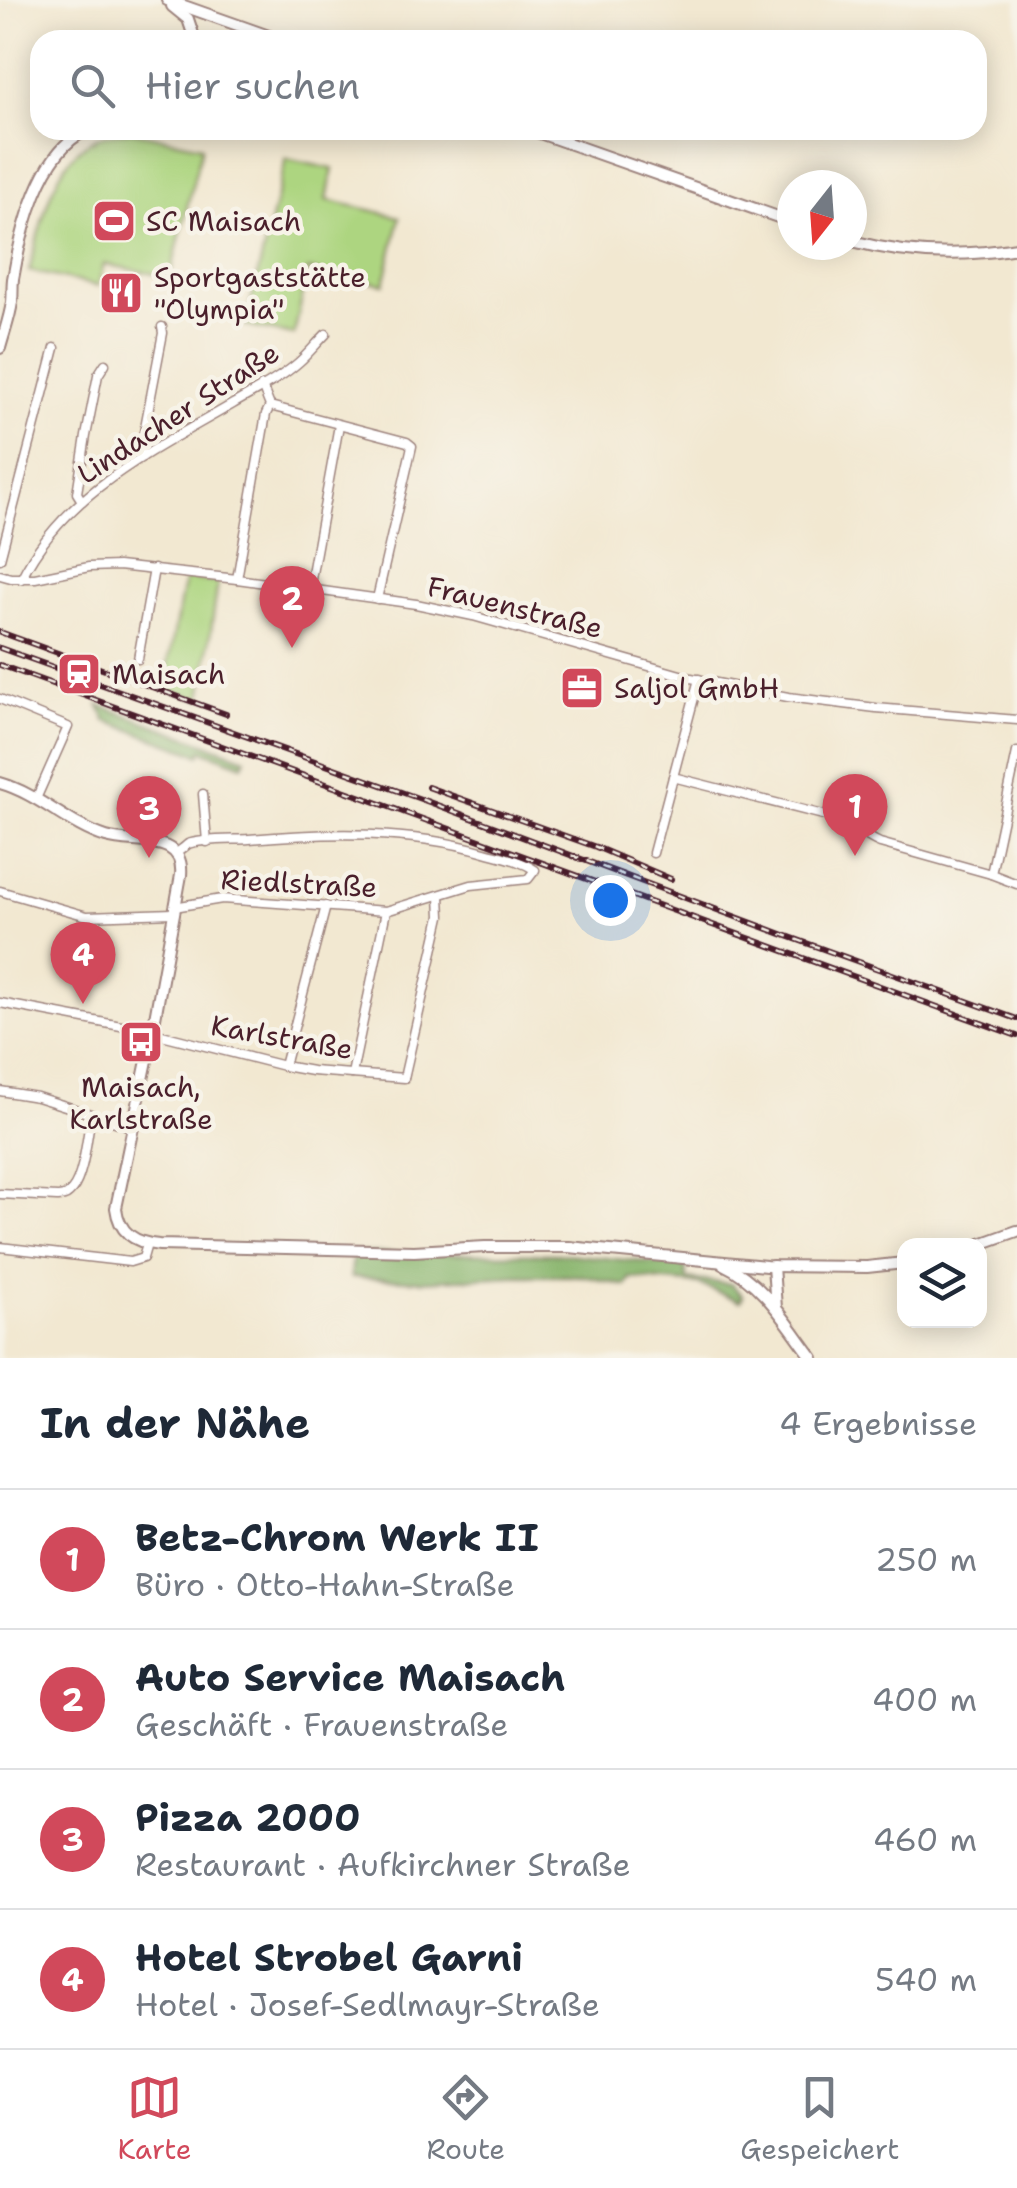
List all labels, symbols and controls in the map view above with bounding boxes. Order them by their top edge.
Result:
search box [30,30,987,140]
icon: search [65,58,120,113]
text: Hier suchen [145,60,360,111]
north arrow [777,170,867,260]
sports icon: SC Maisach [91,198,137,244]
place label: SC Maisach [146,202,301,240]
place label: Sportgaststätte "Olympia" [154,258,366,328]
restaurant icon: Sportgaststätte "Olympia" [98,270,144,316]
street label: Lindacher Straße [70,334,286,492]
pin: 2 [260,566,324,648]
street label: Frauenstraße [423,567,607,647]
station icon: Maisach [56,651,102,697]
place label: Maisach [112,655,225,693]
office icon: Saljol GmbH [559,665,605,711]
place label: Saljol GmbH [614,669,779,707]
pin: 1 [822,774,888,856]
pin: 3 [116,776,182,858]
street label: Riedlstraße [220,860,378,906]
your location [585,875,636,926]
pin: 4 [51,922,116,1004]
street label: Karlstraße [208,1006,356,1068]
bus stop icon: Maisach, Karlstraße [118,1019,164,1065]
place label: Maisach, Karlstraße [69,1068,213,1138]
map controls [897,1238,987,1328]
button: layers [897,1238,987,1328]
text: In der Nähe [40,1395,310,1451]
text: 4 Ergebnisse [779,1402,977,1445]
text: Betz-Chrom Werk II [135,1512,539,1563]
text: 1 [65,1538,80,1581]
text: 250 m [875,1538,977,1581]
text: Büro · Otto-Hahn-Straße [135,1563,515,1606]
text: Auto Service Maisach [135,1652,566,1703]
text: 2 [61,1678,84,1721]
text: 400 m [872,1678,977,1721]
text: Geschäft · Frauenstraße [135,1703,508,1746]
text: Pizza 2000 [135,1792,361,1843]
text: 3 [61,1818,84,1861]
text: 460 m [873,1818,977,1861]
text: Restaurant · Aufkirchner Straße [135,1843,631,1886]
text: Hotel Strobel Garni [135,1932,523,1983]
text: 4 [61,1958,84,2001]
text: 540 m [875,1958,977,2001]
text: Hotel · Josef-Sedlmayr-Straße [135,1983,600,2026]
tab: Karte [117,2070,191,2168]
tab: Route [426,2070,505,2168]
tab: Gespeichert [740,2070,900,2168]

